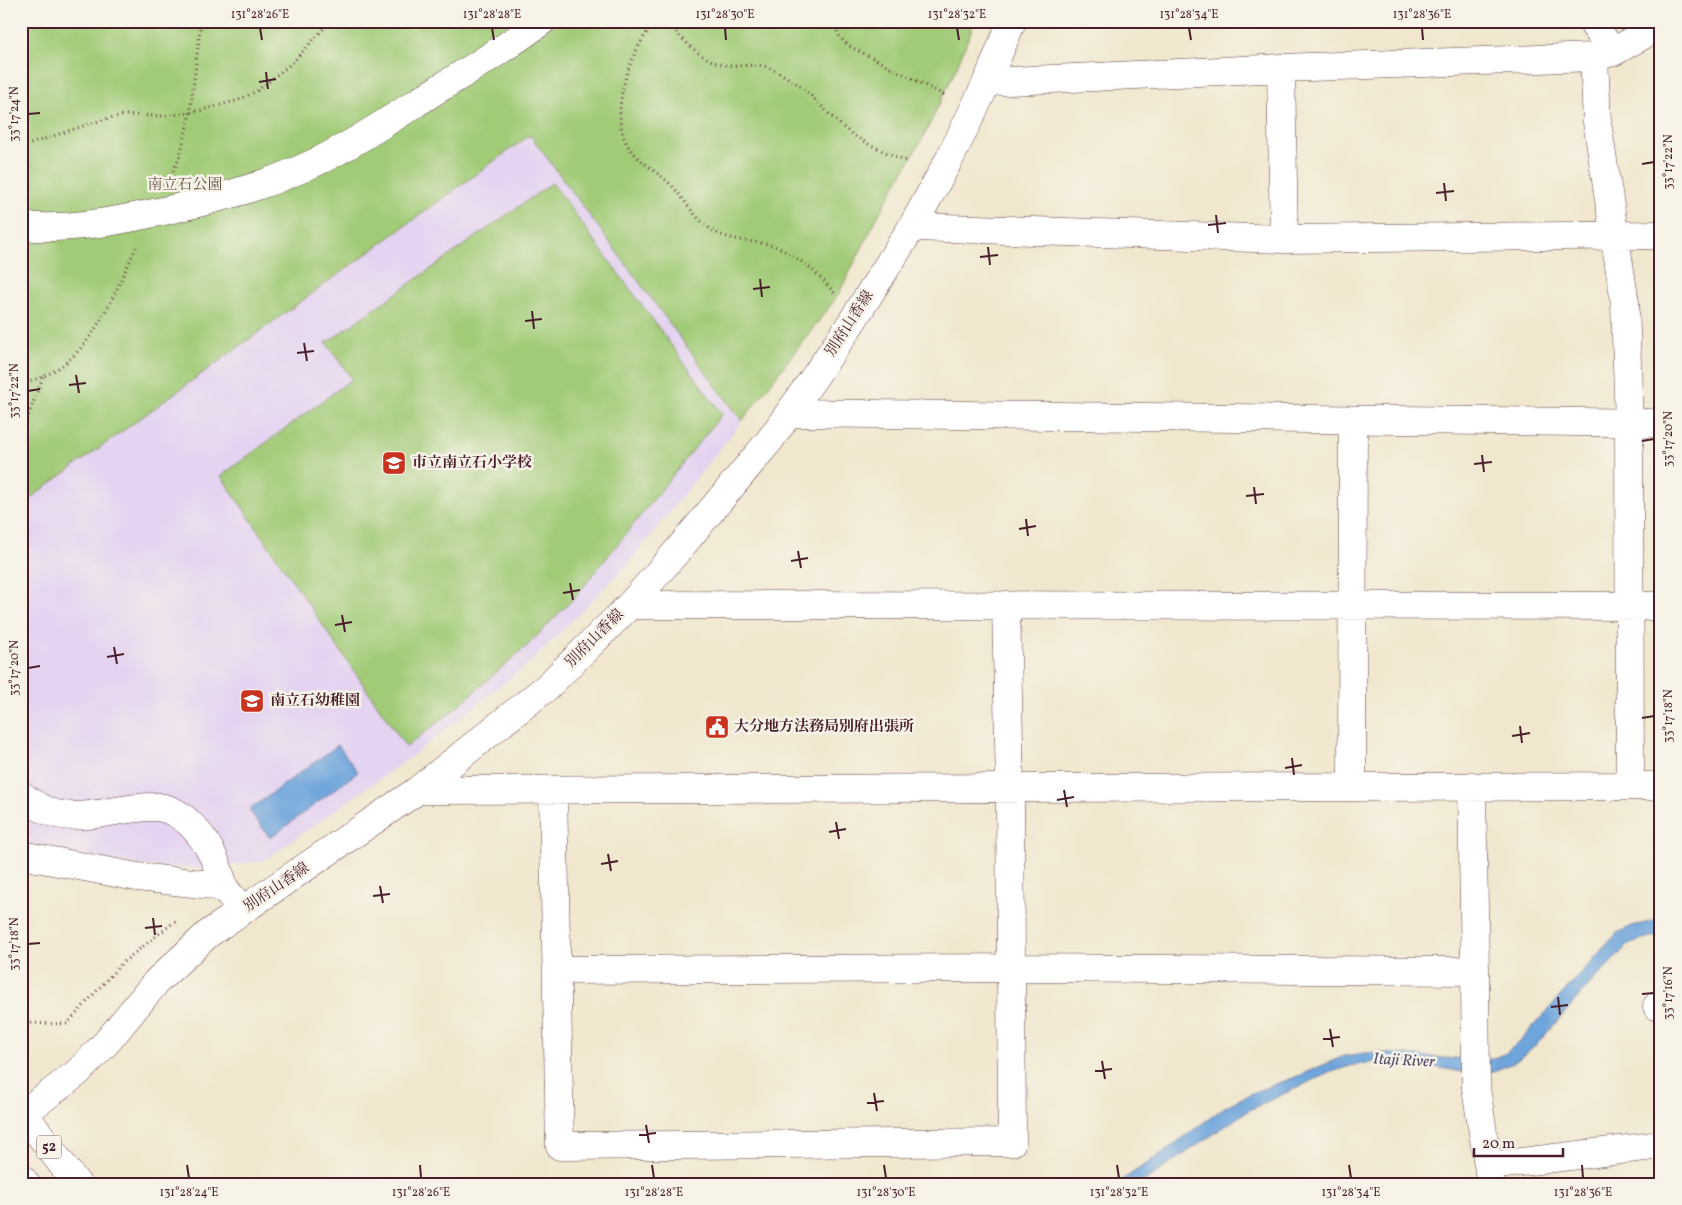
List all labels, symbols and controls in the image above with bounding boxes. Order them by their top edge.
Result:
text: 131°28'26"E [231,7,289,23]
text: 131°28'28"E [463,7,521,23]
text: 131°28'30"E [696,7,754,23]
text: 131°28'32"E [928,7,986,23]
text: 131°28'34"E [1159,7,1219,23]
text: 131°28'36"E [1393,7,1451,23]
text: 33°17'24"N [7,86,23,142]
text: 33°17'22"N [1661,134,1677,190]
park label: 南立石公園 [147,175,223,196]
street label: 別府山香線 [821,287,879,361]
text: 33°17'22"N [7,363,23,419]
text: 33°17'20"N [1661,411,1677,467]
school or university icon: 市立南立石小学校 [381,450,407,476]
place label: 市立南立石小学校 [412,453,532,474]
street label: 別府山香線 [561,605,629,673]
text: 33°17'20"N [7,640,23,696]
school or university icon: 南立石幼稚園 [239,688,265,714]
text: 33°17'18"N [1661,689,1677,743]
place label: 南立石幼稚園 [270,691,360,712]
public building icon: 大分地方法務局別府出張所 [704,714,730,740]
place label: 大分地方法務局別府出張所 [734,717,914,738]
street label: 別府山香線 [240,858,314,918]
text: 33°17'18"N [7,917,23,971]
text: 33°17'16"N [1661,966,1677,1020]
water label: Itaji River [1372,1048,1437,1074]
scale bar [1474,1125,1563,1157]
text: 20 m [1482,1134,1515,1155]
road number: 52 [36,1136,62,1158]
text: 131°28'24"E [160,1185,218,1201]
text: 131°28'26"E [392,1185,450,1201]
text: 131°28'28"E [625,1185,683,1201]
text: 131°28'30"E [857,1185,915,1201]
text: 131°28'32"E [1090,1185,1148,1201]
text: 131°28'34"E [1321,1185,1381,1201]
text: 131°28'36"E [1554,1185,1612,1201]

